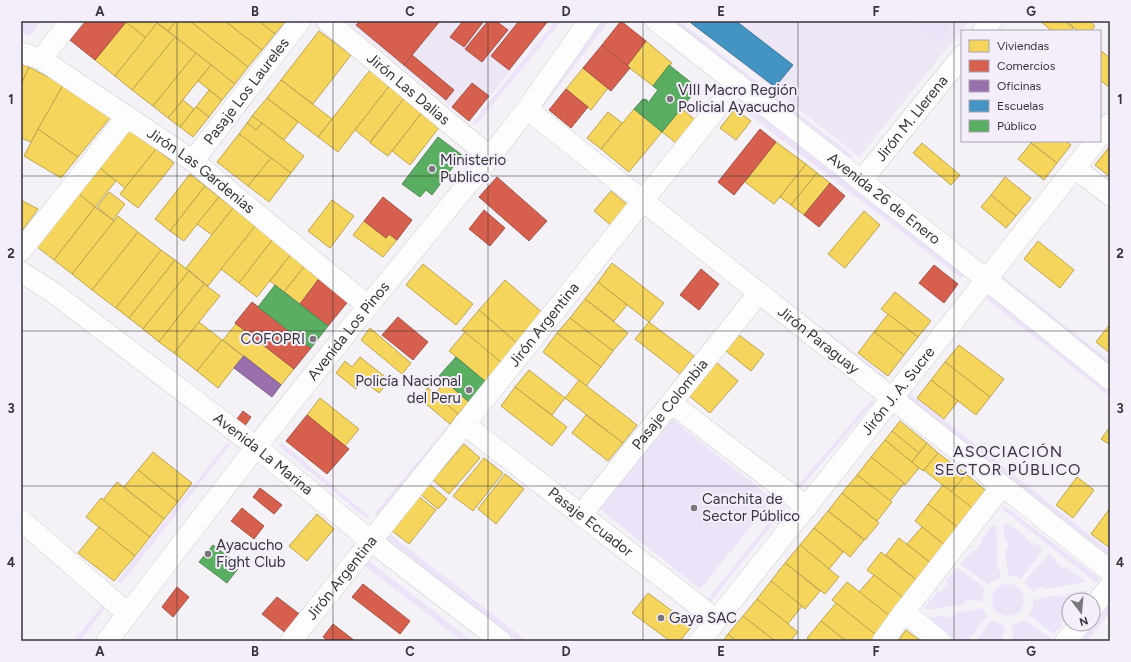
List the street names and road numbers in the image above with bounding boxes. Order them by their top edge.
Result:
street label: Pasaje Los Laureles [200,34,293,148]
street label: Jirón Las Dalias [363,49,454,129]
street label: Jirón M. Llerena [872,72,952,165]
street label: Jirón Las Gardenias [144,124,258,217]
street label: Avenida 26 de Enero [824,149,944,249]
street label: Avenida Los Pinos [304,278,393,384]
street label: Jirón Argentina [505,279,583,370]
street label: Jirón Paraguay [774,302,863,378]
street label: Jirón J. A. Sucre [858,343,939,439]
street label: Pasaje Colombia [628,355,712,453]
street label: Avenida La Marina [210,409,317,499]
street label: Pasaje Ecuador [544,484,636,560]
street label: Jirón Argentina [302,532,381,624]

